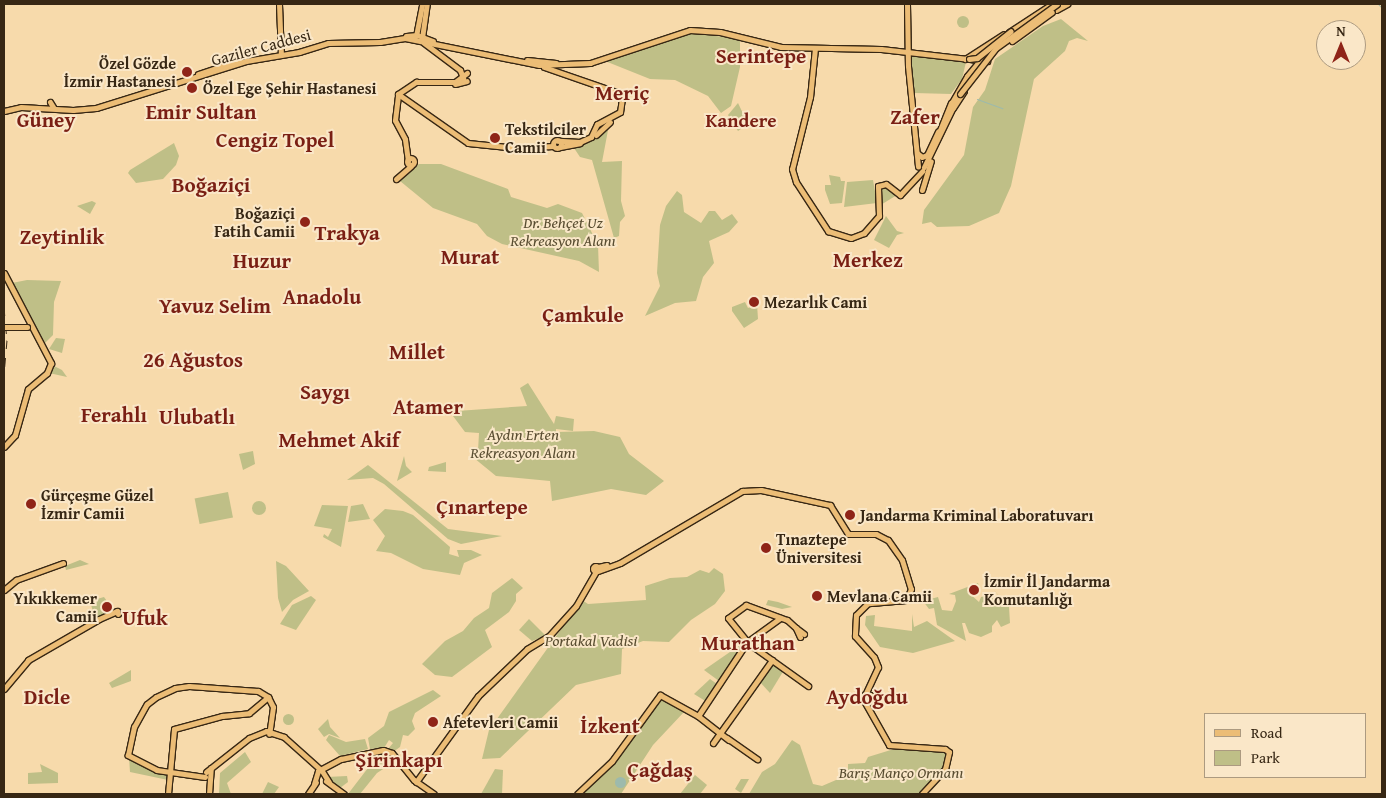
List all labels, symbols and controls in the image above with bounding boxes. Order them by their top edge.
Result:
north arrow [1316,20,1366,70]
text: N [1336,21,1346,41]
street label: Gaziler Caddesi [209,24,313,70]
district label: Serintepe [716,43,806,69]
place label: Özel Gözde İzmir Hastanesi [64,53,176,91]
marker: Özel Gözde İzmir Hastanesi [180,65,194,79]
place label: Özel Ege Şehir Hastanesi [203,78,377,98]
district label: Meriç [595,80,649,106]
marker: Özel Ege Şehir Hastanesi [185,81,199,95]
district label: Emir Sultan [146,99,256,125]
district label: Zafer [890,104,940,130]
district label: Güney [17,107,75,133]
district label: Kandere [706,110,776,132]
place label: Tekstilciler Camii [505,119,586,157]
district label: Cengiz Topel [216,127,334,153]
marker: Tekstilciler Camii [489,132,501,144]
district label: Boğaziçi [172,172,250,198]
place label: Boğaziçi Fatih Camii [214,203,295,241]
park label: Dr. Behçet Uz Rekreasyon Alanı [510,212,616,250]
marker: Boğaziçi Fatih Camii [299,216,311,228]
district label: Trakya [314,220,380,246]
district label: Zeytinlik [20,224,104,250]
district label: Murat [441,244,499,270]
district label: Merkez [833,247,903,273]
district label: Huzur [233,248,291,274]
district label: Anadolu [283,284,361,310]
place label: Mezarlık Cami [764,292,867,312]
district label: Yavuz Selim [159,293,271,319]
marker: Mezarlık Cami [748,296,760,308]
district label: Çamkule [542,302,624,328]
district label: Millet [389,339,445,365]
district label: 26 Ağustos [143,347,243,373]
district label: Saygı [300,379,350,405]
district label: Atamer [393,394,463,420]
district label: Ferahlı [81,402,147,428]
district label: Ulubatlı [159,404,235,430]
park label: Aydın Erten Rekreasyon Alanı [470,424,576,462]
district label: Mehmet Akif [279,427,399,453]
place label: Gürçeşme Güzel İzmir Camii [41,485,154,523]
district label: Çınartepe [436,494,528,520]
marker: Gürçeşme Güzel İzmir Camii [25,498,37,510]
place label: Jandarma Kriminal Laboratuvarı [860,505,1093,525]
marker: Jandarma Kriminal Laboratuvarı [844,509,856,521]
place label: Tınaztepe Üniversitesi [776,529,862,567]
marker: Tınaztepe Üniversitesi [760,542,772,554]
place label: İzmir İl Jandarma Komutanlığı [984,571,1110,609]
marker: İzmir İl Jandarma Komutanlığı [968,584,980,596]
place label: Mevlana Camii [827,586,932,606]
place label: Yıkıkkemer Camii [13,588,97,626]
marker: Mevlana Camii [811,590,823,602]
marker: Yıkıkkemer Camii [101,601,113,613]
district label: Ufuk [122,605,168,631]
park label: Portakal Vadisi [545,630,637,650]
district label: Murathan [701,630,795,656]
district label: Dicle [24,684,70,710]
district label: Aydoğdu [826,684,908,710]
place label: Afetevleri Camii [443,712,558,732]
district label: İzkent [580,713,640,739]
legend [1204,713,1366,778]
marker: Afetevleri Camii [427,716,439,728]
text: Road [1251,722,1282,743]
district label: Şirinkapı [355,747,443,773]
text: Park [1251,747,1280,768]
district label: Çağdaş [627,757,693,783]
park label: Barış Manço Ormanı [839,762,963,782]

